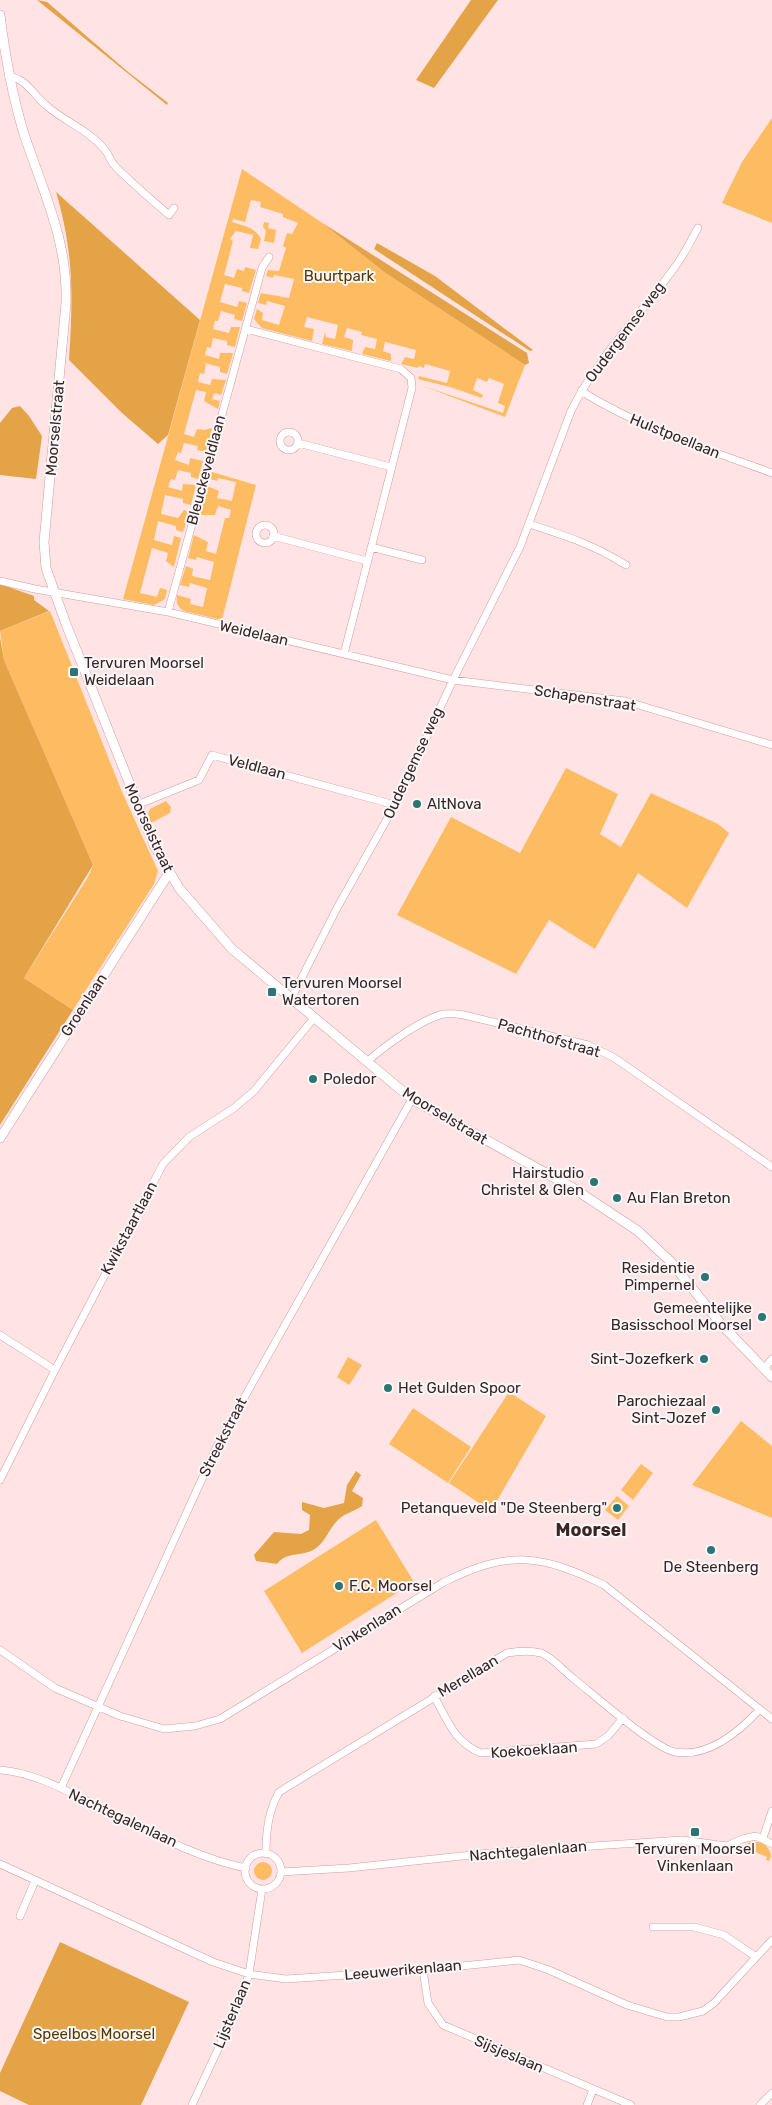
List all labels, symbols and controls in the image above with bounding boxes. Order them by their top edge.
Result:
park label: Buurtpark [304,267,374,285]
street label: Oudergemse weg [581,278,669,386]
street label: Moorselstraat [42,379,68,477]
street label: Hulstpoellaan [627,410,723,462]
street label: Bleuckeveldlaan [183,413,229,527]
street label: Weidelaan [218,616,290,650]
place label: Tervuren Moorsel Weidelaan [84,654,204,689]
marker: Tervuren Moorsel Weidelaan [68,666,80,678]
street label: Schapenstraat [533,681,637,715]
street label: Oudergemse weg [379,704,447,822]
street label: Veldlaan [226,751,288,783]
street label: Moorselstraat [121,781,177,875]
place label: AltNova [427,795,482,813]
marker: AltNova [411,798,423,810]
street label: Groenlaan [57,970,111,1040]
place label: Tervuren Moorsel Watertoren [282,974,402,1009]
marker: Tervuren Moorsel Watertoren [266,986,278,998]
street label: Pachthofstraat [496,1015,602,1061]
place label: Poledor [323,1070,377,1088]
marker: Poledor [307,1073,319,1085]
street label: Moorselstraat [399,1084,491,1148]
place label: Hairstudio Christel & Glen [481,1164,584,1199]
marker: Hairstudio Christel & Glen [588,1176,600,1188]
street label: Kwikstaartlaan [97,1178,161,1278]
place label: Au Flan Breton [627,1189,731,1207]
marker: Au Flan Breton [611,1192,623,1204]
place label: Residentie Pimpernel [621,1259,695,1294]
marker: Residentie Pimpernel [699,1271,711,1283]
place label: Gemeentelijke Basisschool Moorsel [611,1299,752,1334]
marker: Gemeentelijke Basisschool Moorsel [756,1311,768,1323]
place label: Sint-Jozefkerk [590,1350,694,1368]
marker: Sint-Jozefkerk [698,1353,710,1365]
place label: Het Gulden Spoor [398,1379,521,1397]
marker: Het Gulden Spoor [382,1382,394,1394]
place label: Parochiezaal Sint-Jozef [617,1392,706,1427]
street label: Streekstraat [195,1394,251,1480]
marker: Parochiezaal Sint-Jozef [710,1404,722,1416]
place label: Petanqueveld "De Steenberg" [401,1499,607,1517]
marker: Petanqueveld "De Steenberg" [611,1502,623,1514]
district label: Moorsel [556,1519,626,1541]
marker: De Steenberg [705,1544,717,1556]
place label: De Steenberg [663,1558,759,1576]
place label: F.C. Moorsel [349,1577,432,1595]
marker: F.C. Moorsel [333,1580,345,1592]
street label: Vinkenlaan [330,1600,404,1656]
street label: Merellaan [435,1651,501,1701]
street label: Koekoeklaan [490,1738,578,1762]
street label: Nachtegalenlaan [66,1785,180,1851]
marker: Tervuren Moorsel Vinkenlaan [689,1826,701,1838]
street label: Nachtegalenlaan [468,1837,588,1865]
place label: Tervuren Moorsel Vinkenlaan [635,1840,755,1875]
street label: Leeuwerikenlaan [344,1956,462,1984]
street label: Lijsterlaan [209,1977,255,2051]
park label: Speelbos Moorsel [33,2025,155,2043]
street label: Sijsjeslaan [472,2031,546,2077]

